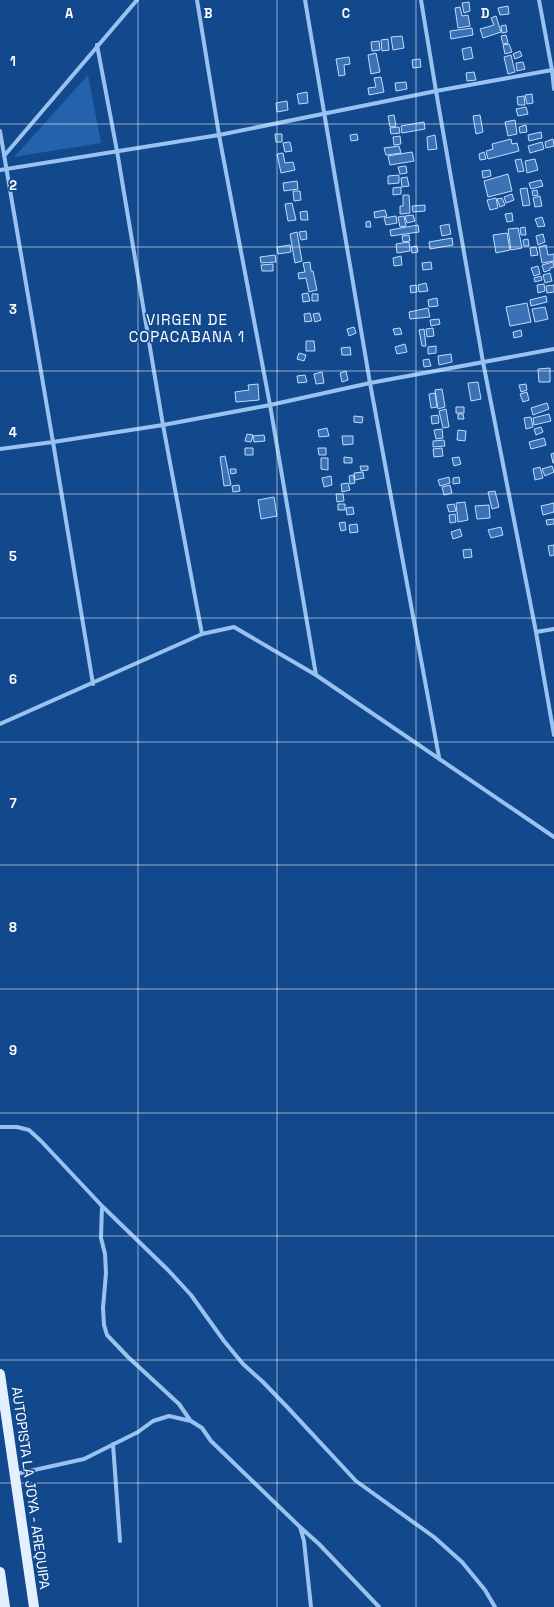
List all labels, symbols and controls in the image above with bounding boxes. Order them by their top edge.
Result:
text: A [65,5,74,22]
text: B [204,5,213,22]
text: C [342,5,350,22]
text: D [481,5,490,22]
text: 1 [10,53,16,70]
text: 2 [9,177,17,194]
text: 3 [9,301,17,318]
district label: VIRGEN DE COPACABANA 1 [129,310,245,346]
text: 4 [9,424,17,441]
text: 5 [9,548,17,565]
text: 6 [9,671,17,688]
text: 7 [9,795,17,812]
text: 8 [9,919,17,936]
text: 9 [9,1042,17,1059]
street label: AUTOPISTA LA JOYA - AREQUIPA [8,1386,54,1591]

